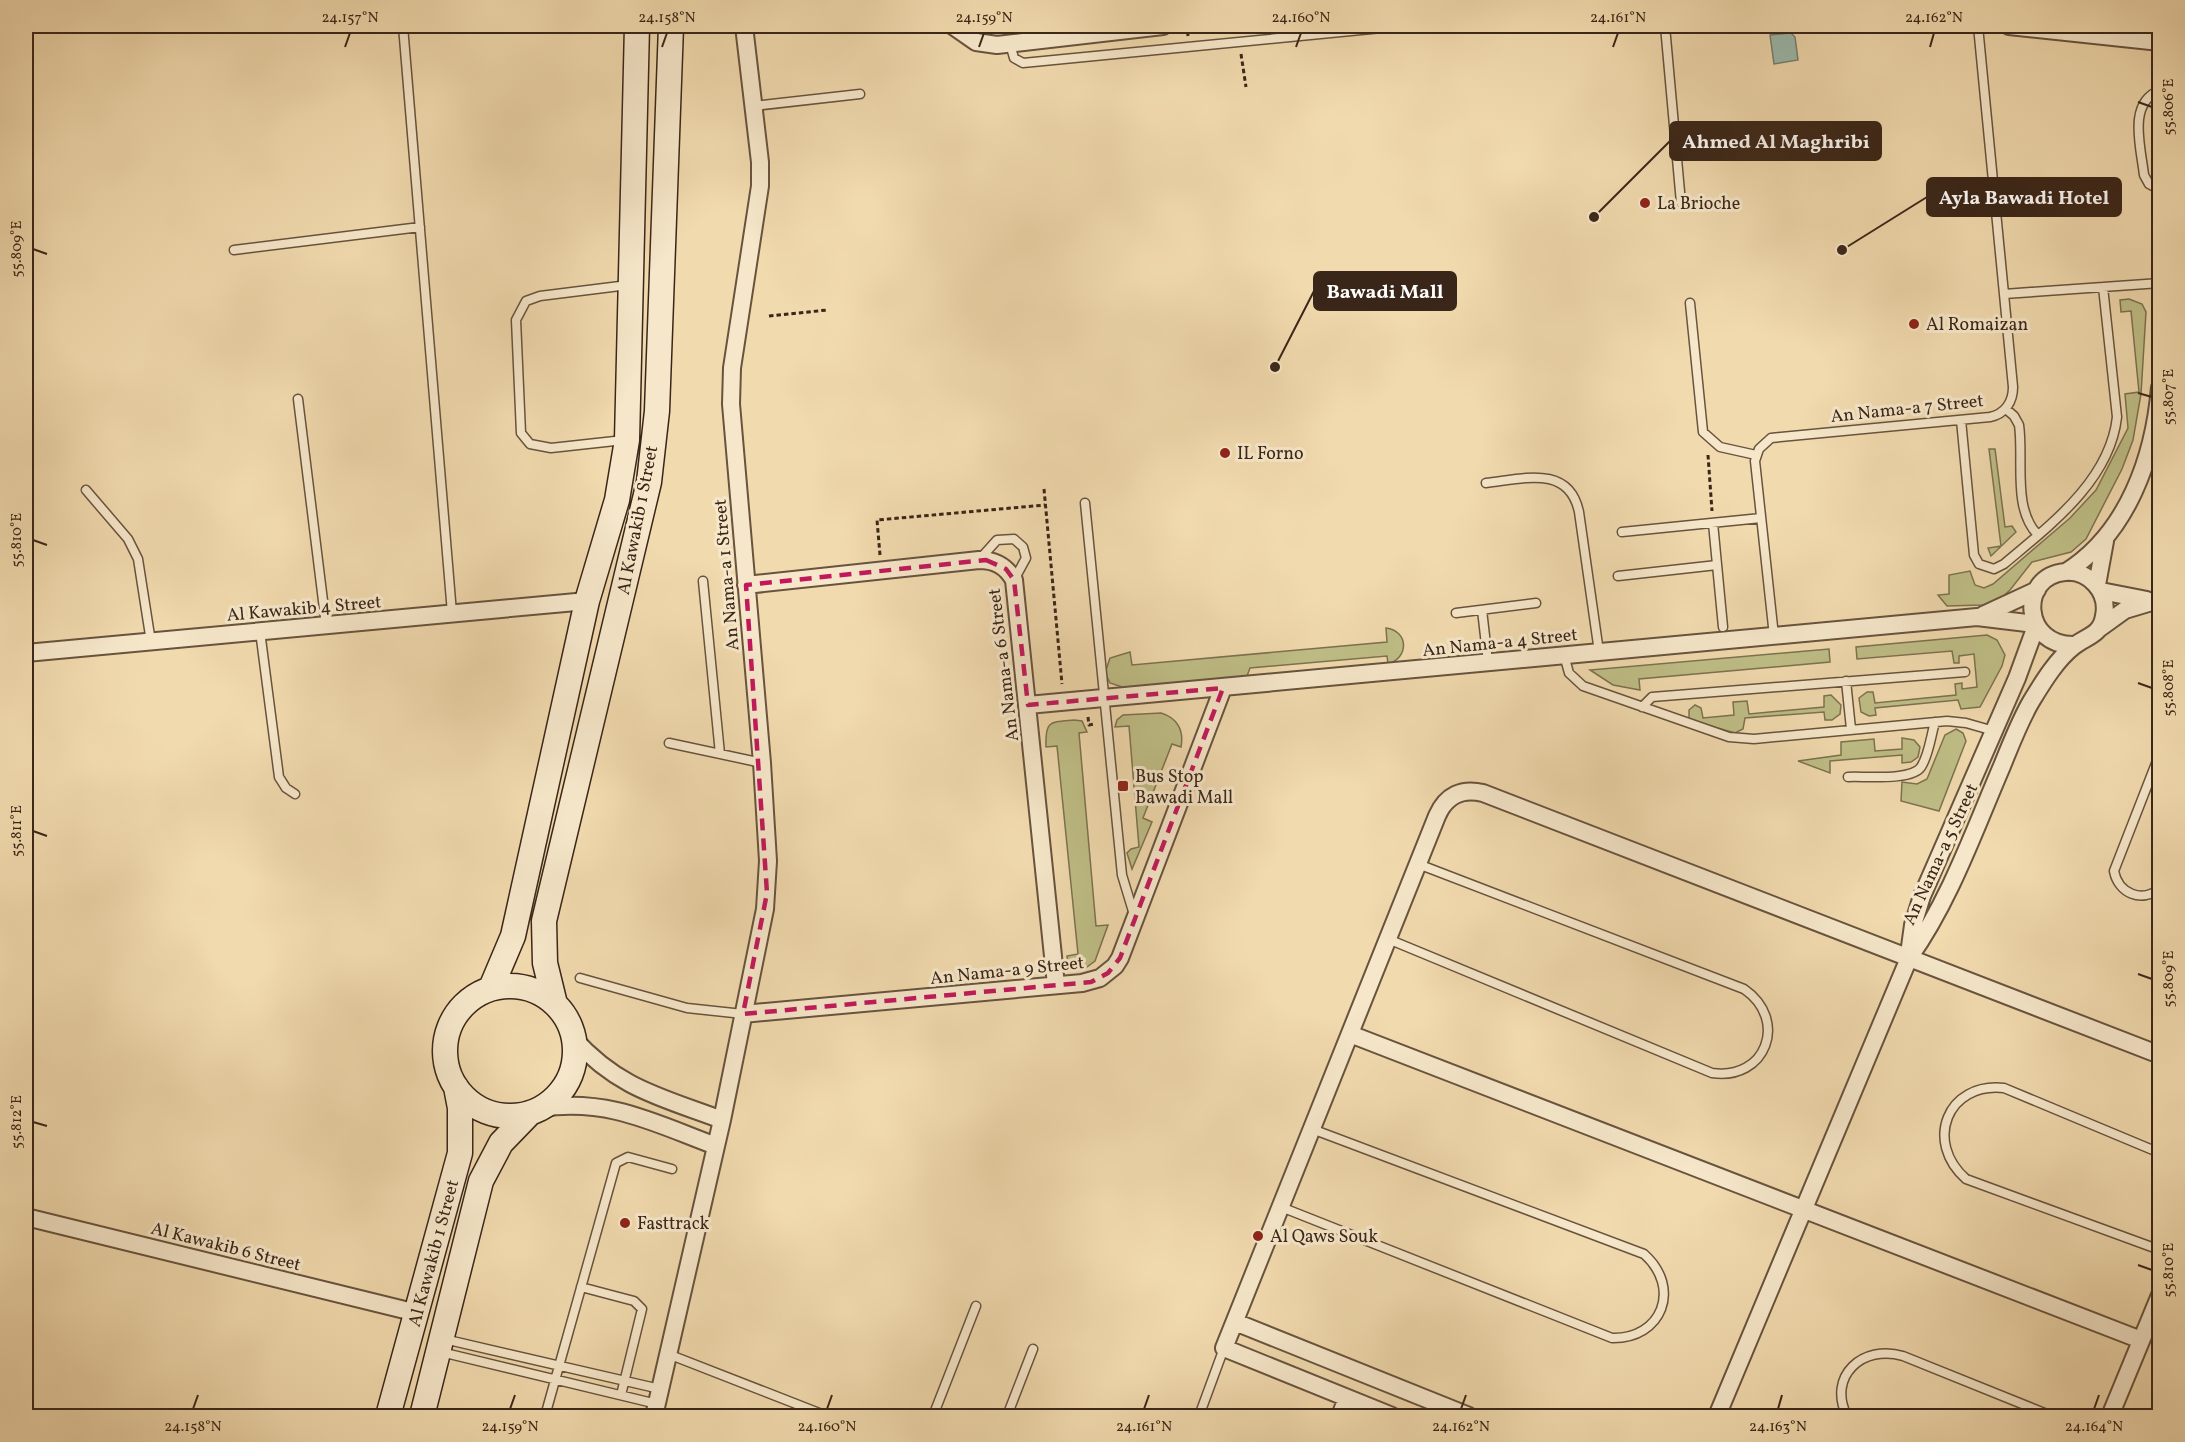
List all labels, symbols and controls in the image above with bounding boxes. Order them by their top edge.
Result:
text: 24.157°N [321,8,379,29]
text: 24.158°N [638,8,696,29]
text: 24.159°N [955,8,1013,29]
text: 24.160°N [1272,8,1330,29]
text: 24.161°N [1590,8,1646,29]
text: 24.162°N [1905,8,1963,29]
text: 55.806°E [2159,78,2180,136]
callout: Ahmed Al Maghribi [1670,122,1881,160]
text: Ahmed Al Maghribi [1682,129,1870,157]
callout: Ayla Bawadi Hotel [1927,178,2121,216]
text: Ayla Bawadi Hotel [1939,185,2110,213]
place label: La Brioche [1657,192,1740,217]
marker: La Brioche [1638,196,1652,210]
text: 55.809°E [7,221,28,277]
callout: Bawadi Mall [1314,272,1456,310]
text: Bawadi Mall [1326,279,1444,307]
place label: Al Romaizan [1926,313,2028,338]
marker: Al Romaizan [1907,317,1921,331]
text: 55.807°E [2159,369,2180,425]
street label: An Nama-a 7 Street [1829,389,1985,430]
place label: IL Forno [1237,442,1304,467]
street label: Al Kawakib 1 Street [612,443,665,597]
marker: IL Forno [1218,446,1232,460]
street label: An Nama-a 1 Street [708,498,747,652]
text: 55.810°E [7,513,28,567]
street label: An Nama-a 6 Street [983,587,1026,743]
street label: Al Kawakib 4 Street [226,590,383,629]
street label: An Nama-a 4 Street [1421,623,1579,664]
text: 55.808°E [2159,660,2180,716]
place label: Bus Stop Bawadi Mall [1135,765,1233,811]
marker: Bus Stop Bawadi Mall [1116,779,1130,793]
street label: An Nama-a 5 Street [1898,780,1985,930]
text: 55.811°E [7,805,28,857]
street label: An Nama-a 9 Street [929,951,1085,992]
text: 55.809°E [2159,951,2180,1007]
text: 55.812°E [7,1095,28,1149]
street label: Al Kawakib 1 Street [403,1177,466,1330]
place label: Fasttrack [637,1212,709,1237]
marker: Fasttrack [618,1216,632,1230]
street label: Al Kawakib 6 Street [148,1217,303,1278]
place label: Al Qaws Souk [1270,1225,1378,1250]
marker: Al Qaws Souk [1251,1229,1265,1243]
text: 55.810°E [2159,1243,2180,1297]
text: 24.158°N [164,1417,222,1438]
text: 24.159°N [481,1417,539,1438]
text: 24.160°N [798,1417,856,1438]
text: 24.161°N [1116,1417,1172,1438]
text: 24.162°N [1432,1417,1490,1438]
text: 24.163°N [1749,1417,1807,1438]
text: 24.164°N [2065,1417,2123,1438]

